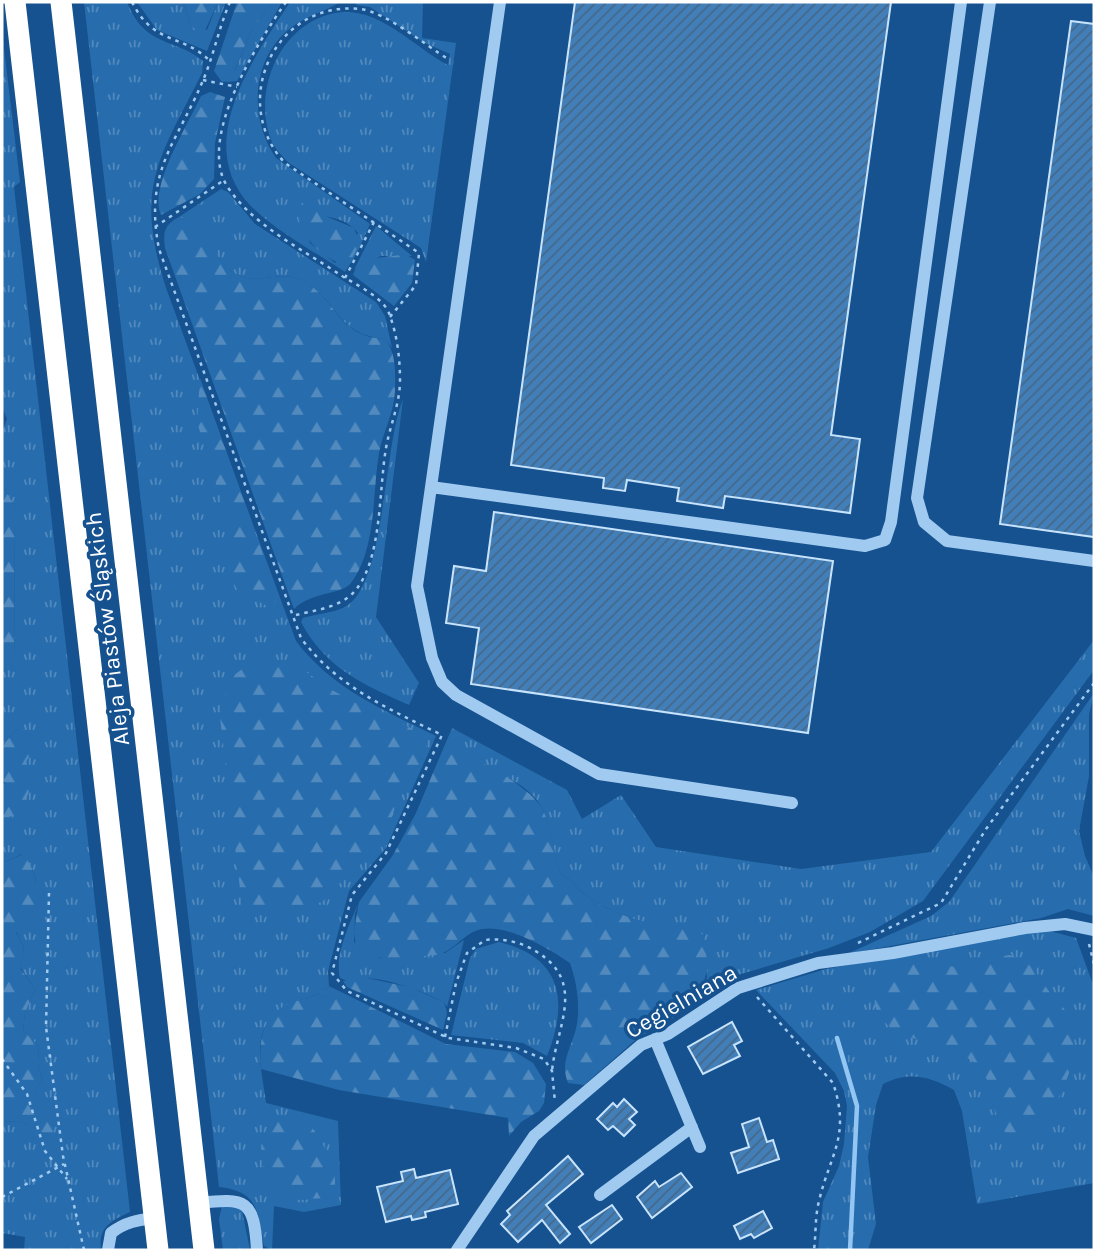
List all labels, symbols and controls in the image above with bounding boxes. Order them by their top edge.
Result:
street label: Aleja Piastów Śląskich [80,511,135,747]
street label: Cegielniana [621,959,742,1044]

